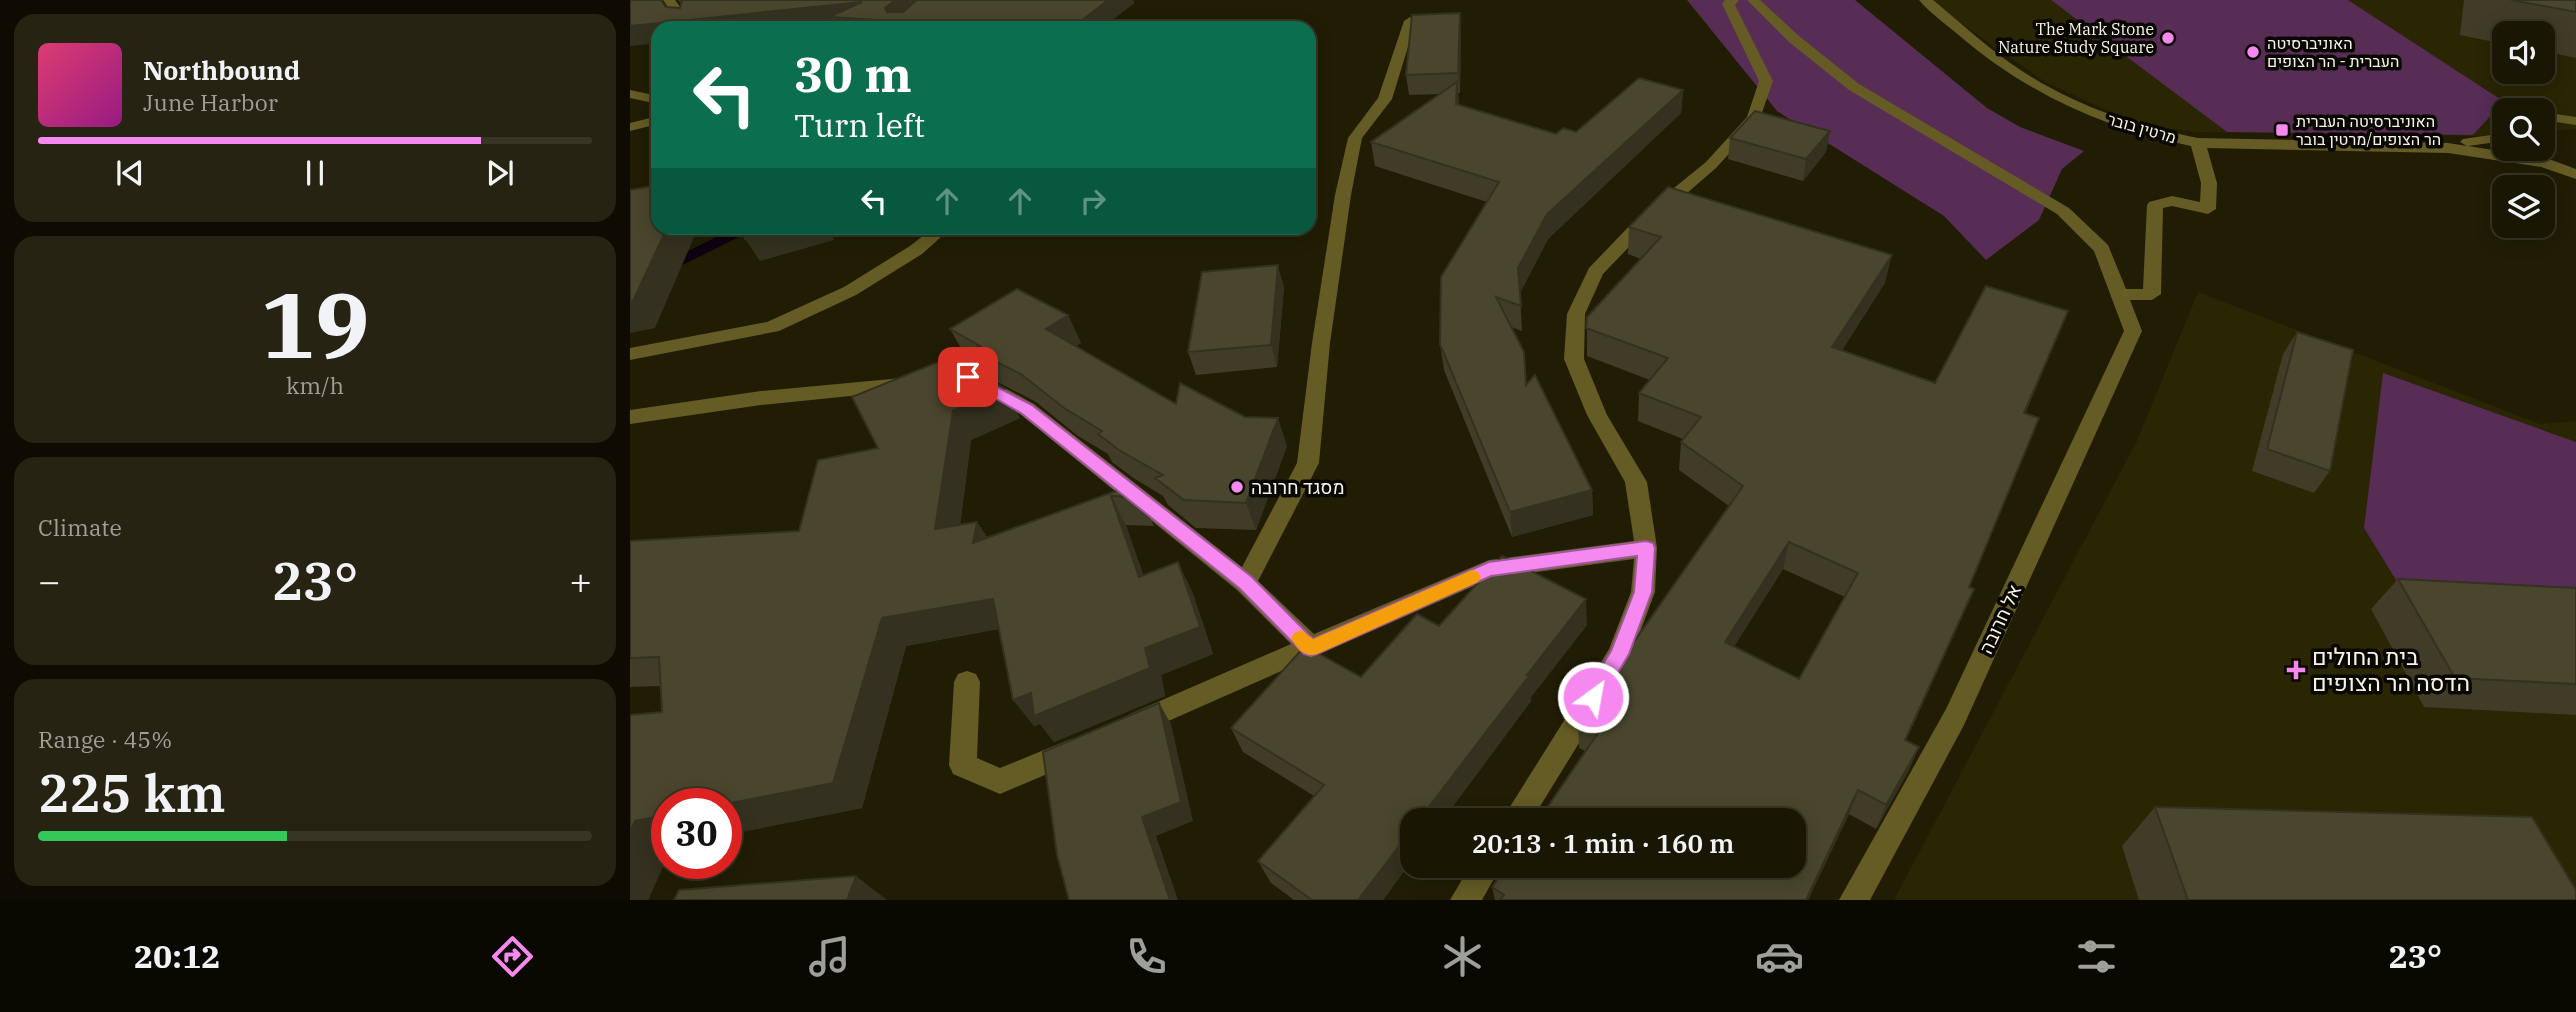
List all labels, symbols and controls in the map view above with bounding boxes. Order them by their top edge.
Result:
place label: The Mark Stone Nature Study Square [1998,19,2154,57]
map controls [2492,21,2555,238]
button: sound [2492,21,2555,84]
marker: The Mark Stone Nature Study Square [2160,30,2176,46]
place label: האוניברסיטה העברית - הר הצופים [2267,33,2399,71]
text: 30 m [794,42,912,105]
marker: האוניברסיטה העברית - הר הצופים [2245,44,2261,60]
icon: left [679,49,770,140]
text: Northbound [143,53,300,87]
text: June Harbor [143,87,278,117]
button: search [2492,98,2555,161]
text: Turn left [794,104,925,146]
street label: מרטין בובר [2105,109,2179,147]
place label: האוניברסיטה העברית הר הצופים/מרטין בובר [2296,111,2441,149]
marker: האוניברסיטה העברית הר הצופים/מרטין בובר [2274,122,2290,138]
icon: previous [111,154,149,192]
icon: pause [296,154,334,192]
icon: next [481,154,519,192]
button: layers [2492,175,2555,238]
icon: left [855,182,893,220]
icon: ahead [928,182,966,220]
icon: ahead [1001,182,1039,220]
icon: right [1074,182,1112,220]
text: 19 [260,265,370,383]
pin [938,347,998,407]
icon: arrive [949,358,987,396]
text: km/h [286,370,344,400]
place label: מסגד חרובה [1251,475,1344,499]
marker: מסגד חרובה [1229,479,1245,495]
text: Climate [38,512,122,542]
text: 23° [272,547,358,614]
text: − [38,556,61,605]
text: + [569,556,592,605]
street label: אל חרובה [1973,580,2027,658]
place label: בית החולים הדסה הר הצופים [2312,641,2470,697]
position arrow [1556,660,1630,734]
marker: בית החולים הדסה הר הצופים [2286,660,2306,680]
text: Range · 45% [38,724,172,754]
text: 225 km [38,759,226,826]
speed limit sign: 30 [651,788,742,879]
text: 20:13 · 1 min · 160 m [1472,826,1734,860]
icon: directions [488,932,537,981]
icon: music [805,932,854,981]
icon: phone [1122,932,1171,981]
icon: climate [1438,932,1487,981]
icon: car [1755,932,1804,981]
icon: filters [2072,932,2121,981]
text: 20:12 [134,935,220,977]
text: 23° [2389,935,2442,977]

